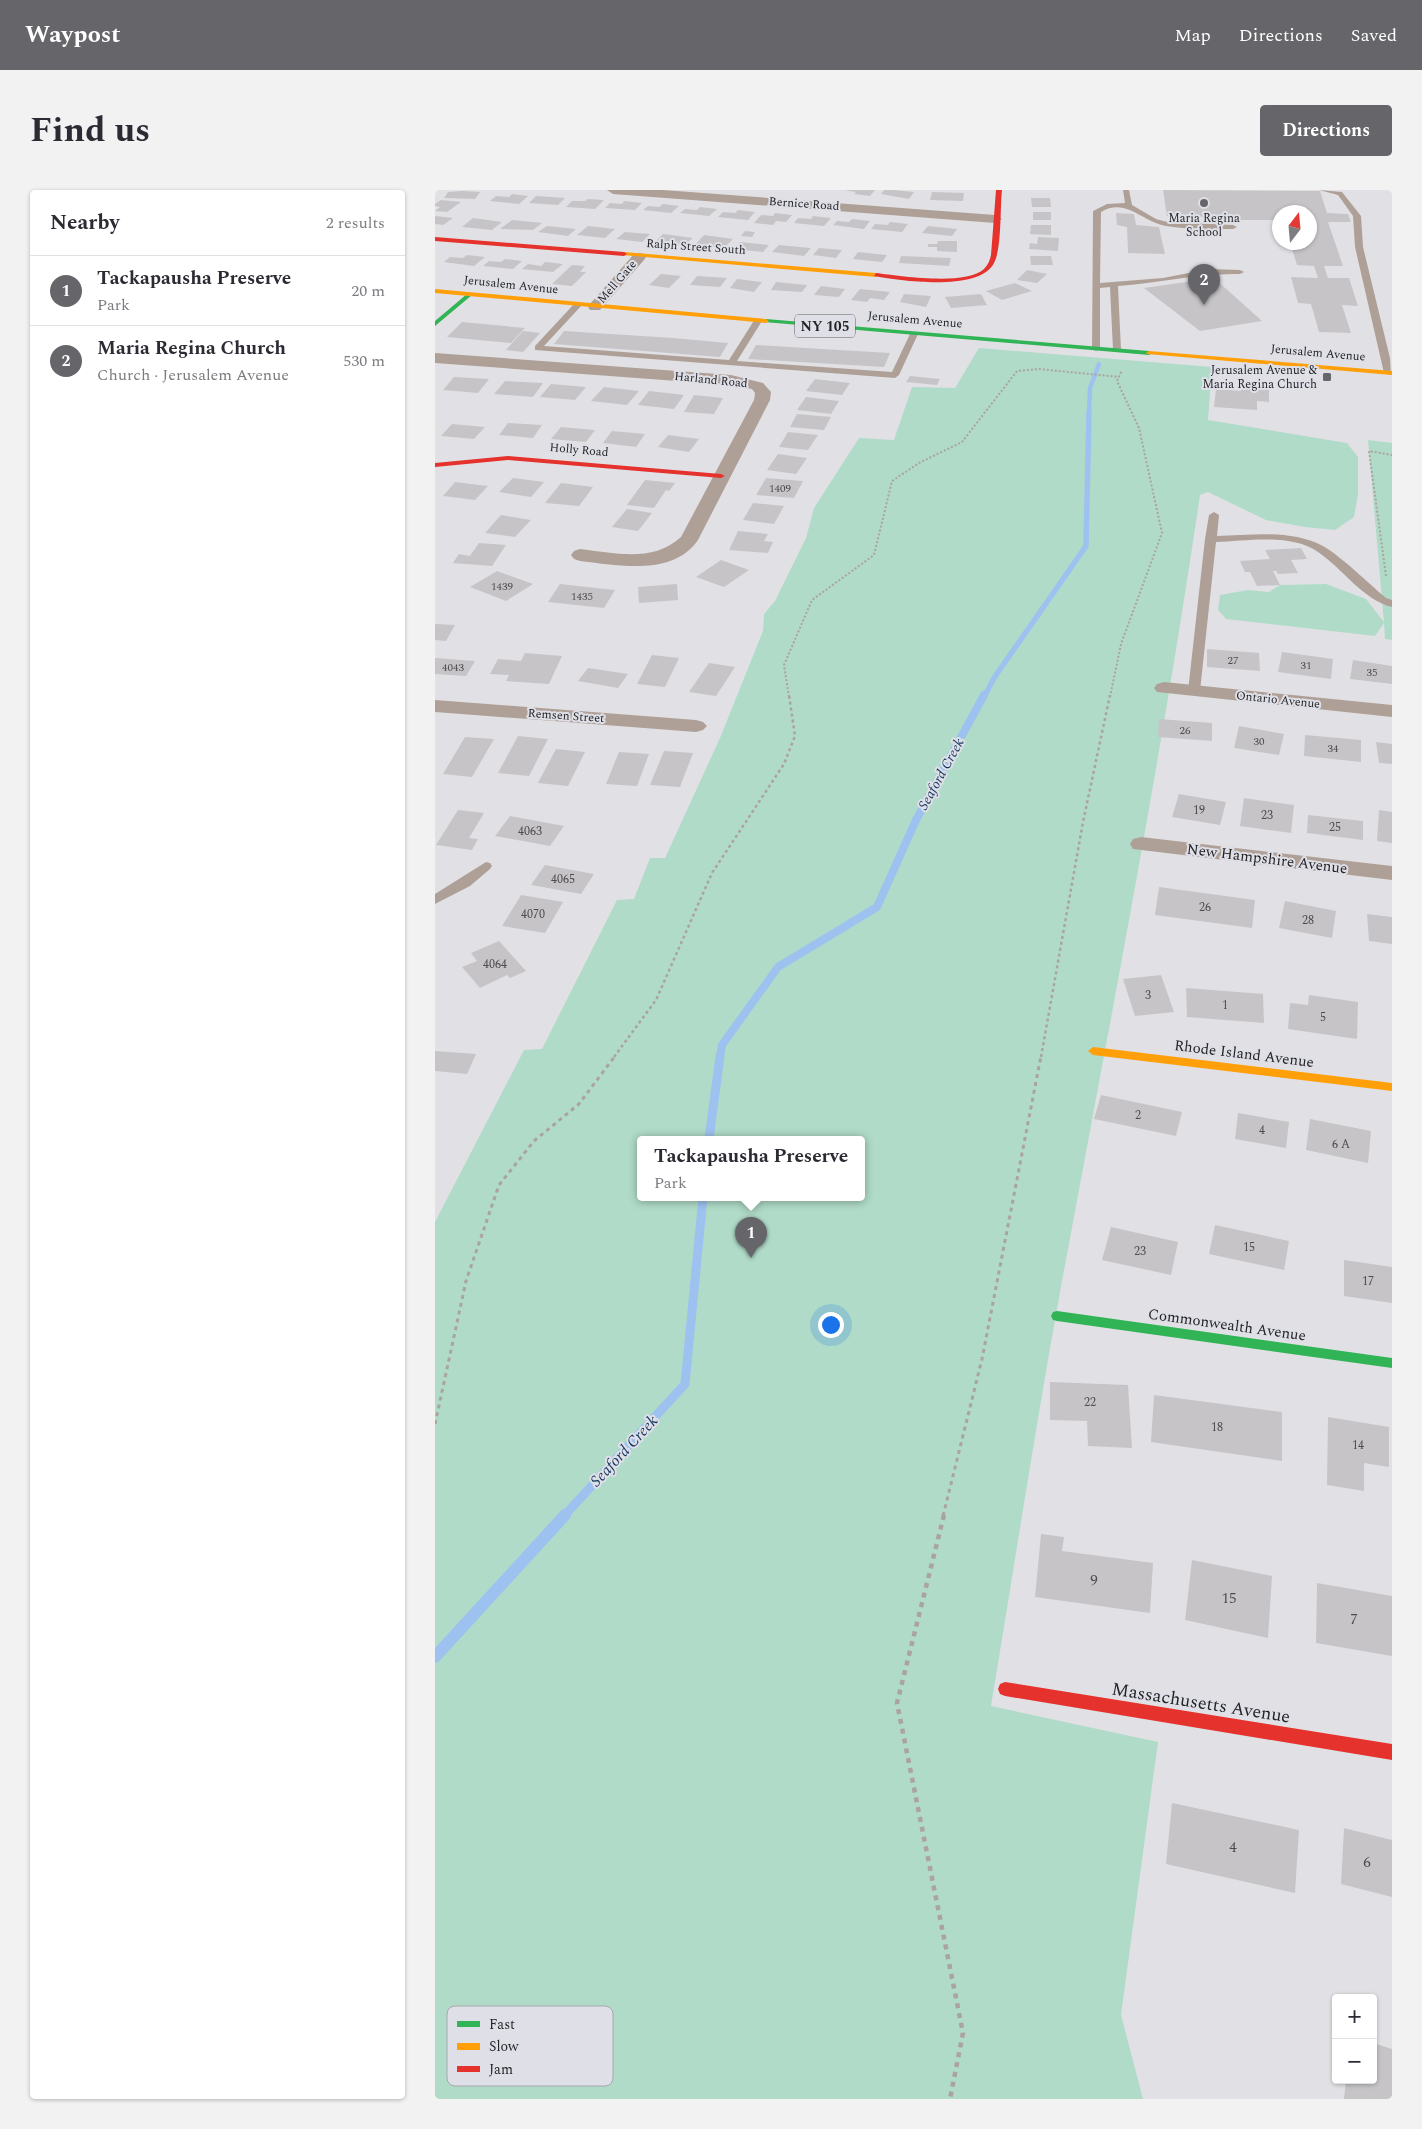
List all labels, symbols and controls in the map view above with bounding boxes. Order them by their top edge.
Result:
text: Waypost [25,17,121,53]
text: Map [1175,22,1211,49]
text: Directions [1239,22,1323,49]
text: Saved [1351,22,1397,49]
text: Find us [30,104,150,157]
button: Directions [1260,105,1392,156]
street label: Bernice Road [768,192,840,216]
marker: Maria Regina School [1198,197,1210,209]
north arrow [1272,205,1317,250]
text: Nearby [50,207,120,239]
place label: Maria Regina School [1168,209,1240,242]
text: 2 results [326,211,385,235]
street label: Ralph Street South [646,234,746,260]
street label: Mell Gate [593,256,642,308]
text: Tackapausha Preserve [97,264,291,293]
pin: 2 [1188,264,1220,305]
street label: Jerusalem Avenue [463,271,559,299]
text: 1 [62,279,70,303]
text: 20 m [351,279,385,303]
text: Park [97,293,130,317]
street label: Jerusalem Avenue [867,306,963,334]
road number: NY 105 [795,314,855,338]
text: Maria Regina Church [97,334,286,363]
street label: Jerusalem Avenue [1270,339,1366,367]
text: 2 [62,349,70,373]
text: 530 m [343,349,385,373]
place label: Jerusalem Avenue & Maria Regina Church [1202,361,1318,394]
text: Church · Jerusalem Avenue [97,363,289,387]
street label: Harland Road [673,367,749,393]
marker: Jerusalem Avenue & Maria Regina Church [1321,371,1333,383]
street label: Holly Road [549,438,610,462]
house number: 1409 [769,480,791,497]
house number: 1439 [491,578,513,595]
house number: 1435 [571,588,593,605]
house number: 27 [1228,652,1239,669]
house number: 31 [1301,657,1312,674]
house number: 4043 [442,659,464,676]
house number: 35 [1367,664,1378,681]
street label: Ontario Avenue [1235,686,1321,714]
street label: Remsen Street [527,704,605,728]
house number: 26 [1180,722,1191,739]
house number: 30 [1254,733,1265,750]
water label: Seaford Creek [913,734,970,814]
house number: 34 [1328,740,1339,757]
house number: 19 [1193,801,1205,820]
house number: 23 [1261,806,1273,825]
house number: 25 [1329,818,1341,837]
house number: 4063 [518,822,542,841]
street label: New Hampshire Avenue [1185,838,1349,880]
house number: 4065 [551,870,575,889]
house number: 26 [1199,898,1211,917]
house number: 4070 [521,905,545,924]
house number: 28 [1302,911,1314,930]
house number: 4064 [483,955,507,974]
house number: 3 [1145,986,1151,1005]
house number: 1 [1222,996,1228,1015]
house number: 5 [1320,1008,1326,1027]
street label: Rhode Island Avenue [1173,1034,1315,1074]
house number: 2 [1135,1106,1141,1125]
house number: 4 [1259,1121,1265,1140]
house number: 6 A [1332,1135,1350,1154]
popup [637,1136,865,1201]
text: Tackapausha Preserve [654,1142,848,1171]
text: Park [654,1171,687,1195]
pin: 1 [735,1217,767,1258]
house number: 15 [1243,1238,1255,1257]
house number: 23 [1134,1242,1146,1261]
house number: 17 [1362,1272,1374,1291]
street label: Commonwealth Avenue [1147,1303,1307,1347]
your location [818,1312,844,1338]
house number: 22 [1084,1393,1096,1412]
water label: Seaford Creek [584,1409,664,1492]
house number: 18 [1211,1418,1223,1437]
house number: 14 [1352,1436,1364,1455]
house number: 9 [1090,1569,1098,1592]
house number: 15 [1221,1587,1237,1610]
house number: 7 [1350,1608,1358,1631]
street label: Massachusetts Avenue [1110,1676,1292,1730]
house number: 4 [1229,1836,1237,1859]
house number: 6 [1363,1851,1371,1874]
map controls [1332,1994,1377,2084]
button: + [1332,1994,1377,2039]
legend [447,2006,613,2086]
text: Fast [489,2014,515,2035]
text: Slow [489,2036,519,2057]
button: − [1332,2039,1377,2084]
text: Jam [489,2059,513,2080]

